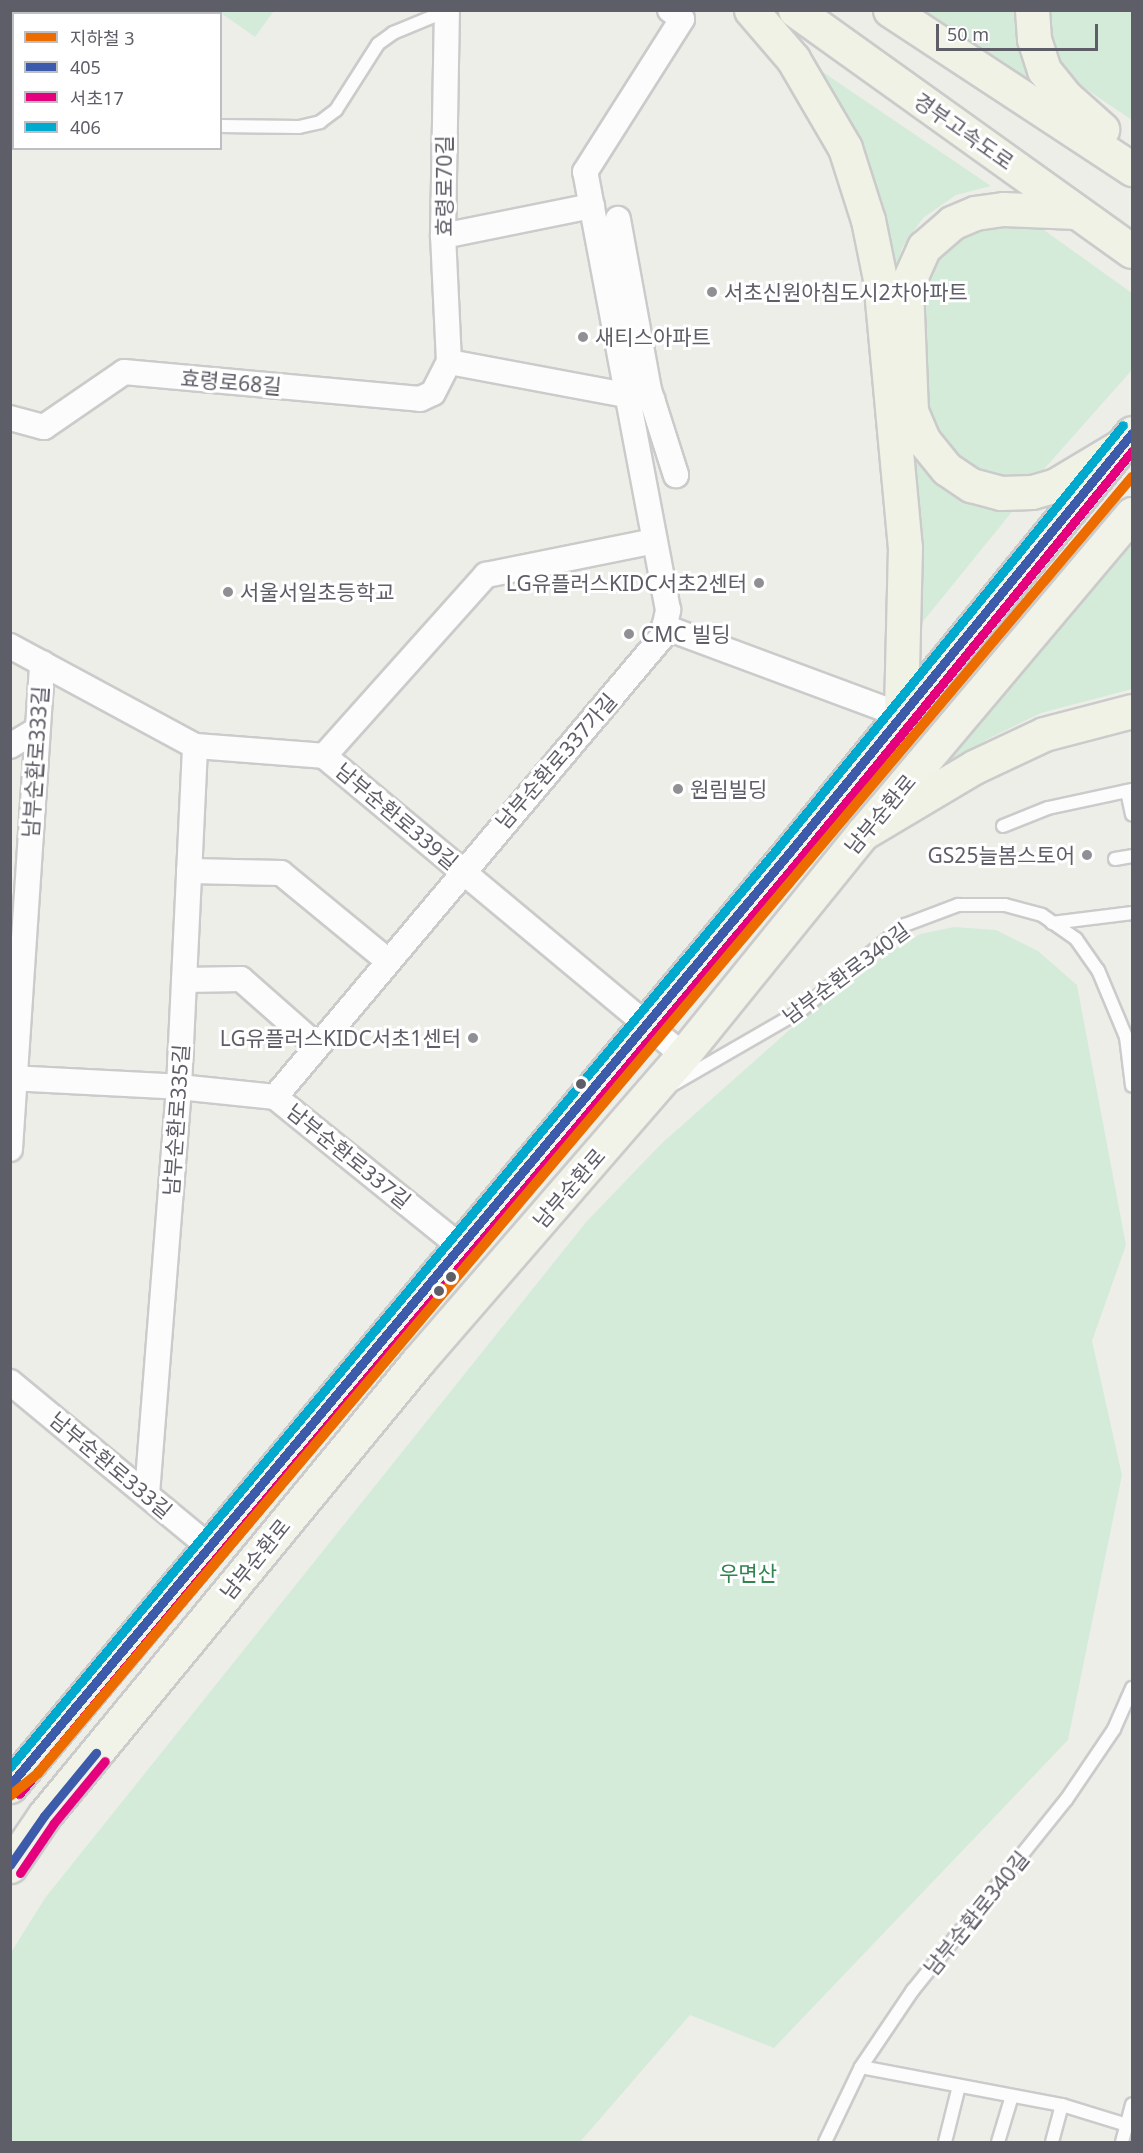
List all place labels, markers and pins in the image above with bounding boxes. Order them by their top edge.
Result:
place label: 서초신원아침도시2차아파트 [724,279,968,305]
marker: 서초신원아침도시2차아파트 [705,285,719,299]
place label: 새티스아파트 [595,324,711,350]
marker: 새티스아파트 [576,330,590,344]
place label: LG유플러스KIDC서초2센터 [506,570,747,596]
marker: LG유플러스KIDC서초2센터 [752,576,766,590]
place label: 서울서일초등학교 [240,579,395,605]
marker: 서울서일초등학교 [221,585,235,599]
place label: CMC 빌딩 [641,621,731,647]
marker: CMC 빌딩 [622,627,636,641]
place label: 원림빌딩 [690,776,767,802]
marker: 원림빌딩 [671,782,685,796]
place label: GS25늘봄스토어 [928,842,1075,868]
marker: GS25늘봄스토어 [1080,848,1094,862]
place label: LG유플러스KIDC서초1센터 [220,1025,461,1051]
marker: LG유플러스KIDC서초1센터 [466,1031,480,1045]
unlabelled marker [575,1078,587,1090]
unlabelled marker [445,1271,457,1283]
unlabelled marker [433,1285,445,1297]

